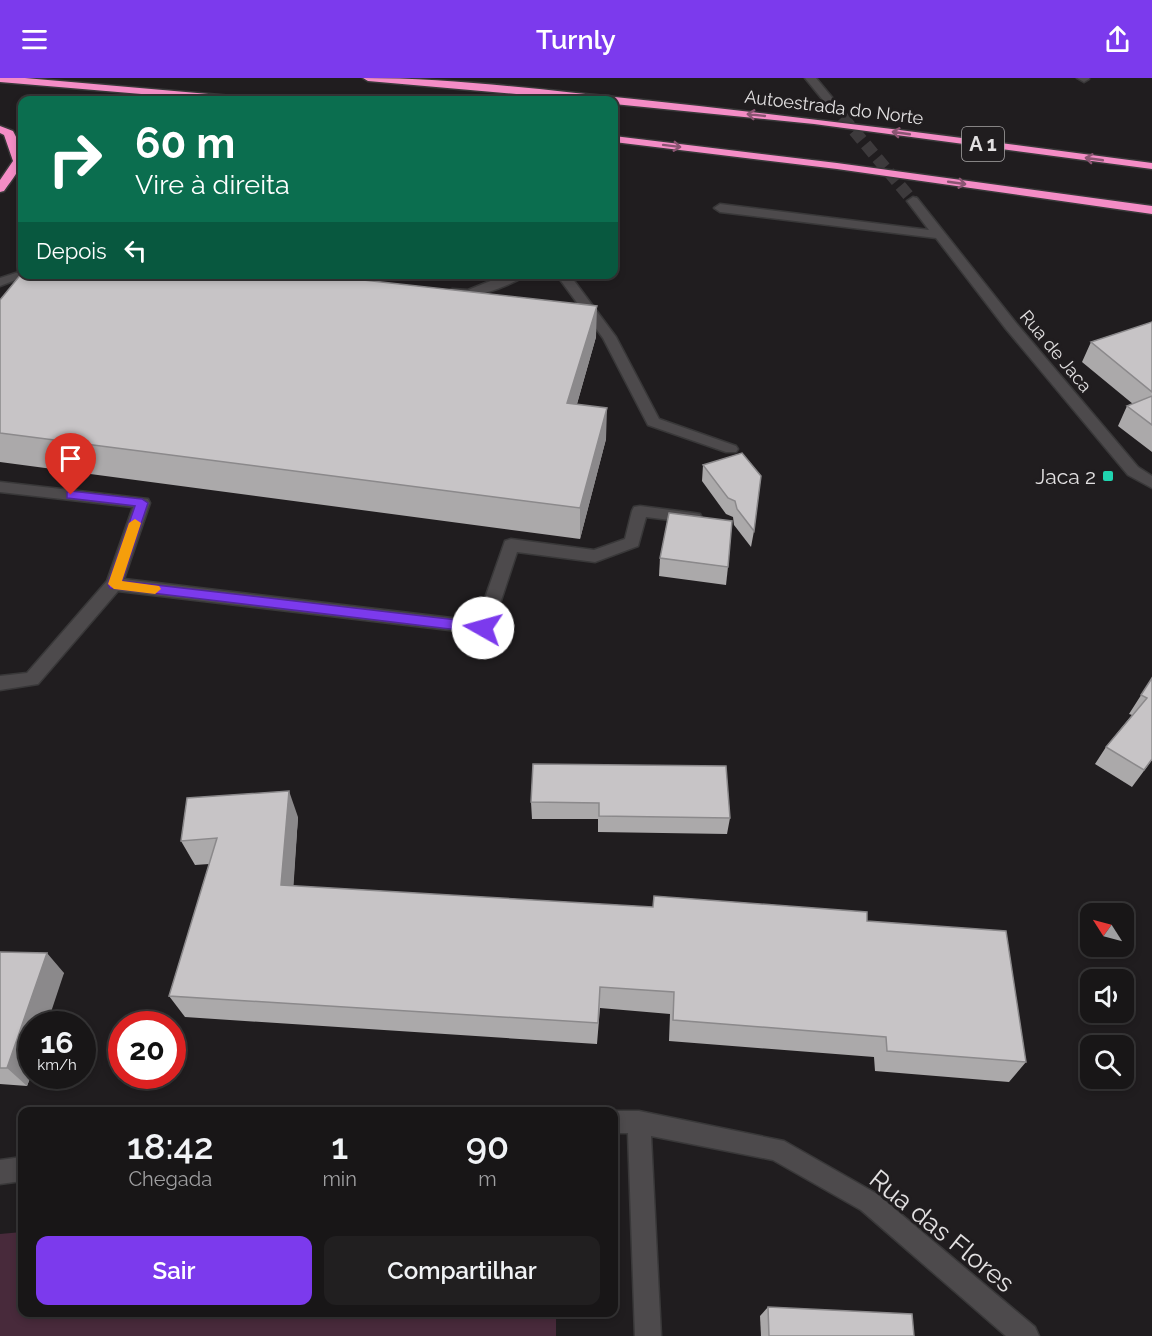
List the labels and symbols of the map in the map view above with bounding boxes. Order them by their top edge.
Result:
street label: Autoestrada do Norte [743,86,925,128]
one-way arrow [746,109,766,120]
one-way arrow [891,127,911,138]
road number: A 1 [962,127,1004,161]
one-way arrow [661,141,681,152]
one-way arrow [1085,153,1104,164]
one-way arrow [947,177,967,188]
street label: Rua de Jaca [1016,306,1096,396]
pin [45,433,96,495]
place label: Jaca 2 [1035,464,1096,489]
marker: Jaca 2 [1101,469,1115,483]
position arrow [451,596,515,660]
north arrow [1080,903,1134,957]
speed limit sign: 20 [108,1011,186,1089]
street label: Rua das Flores [864,1164,1020,1298]

